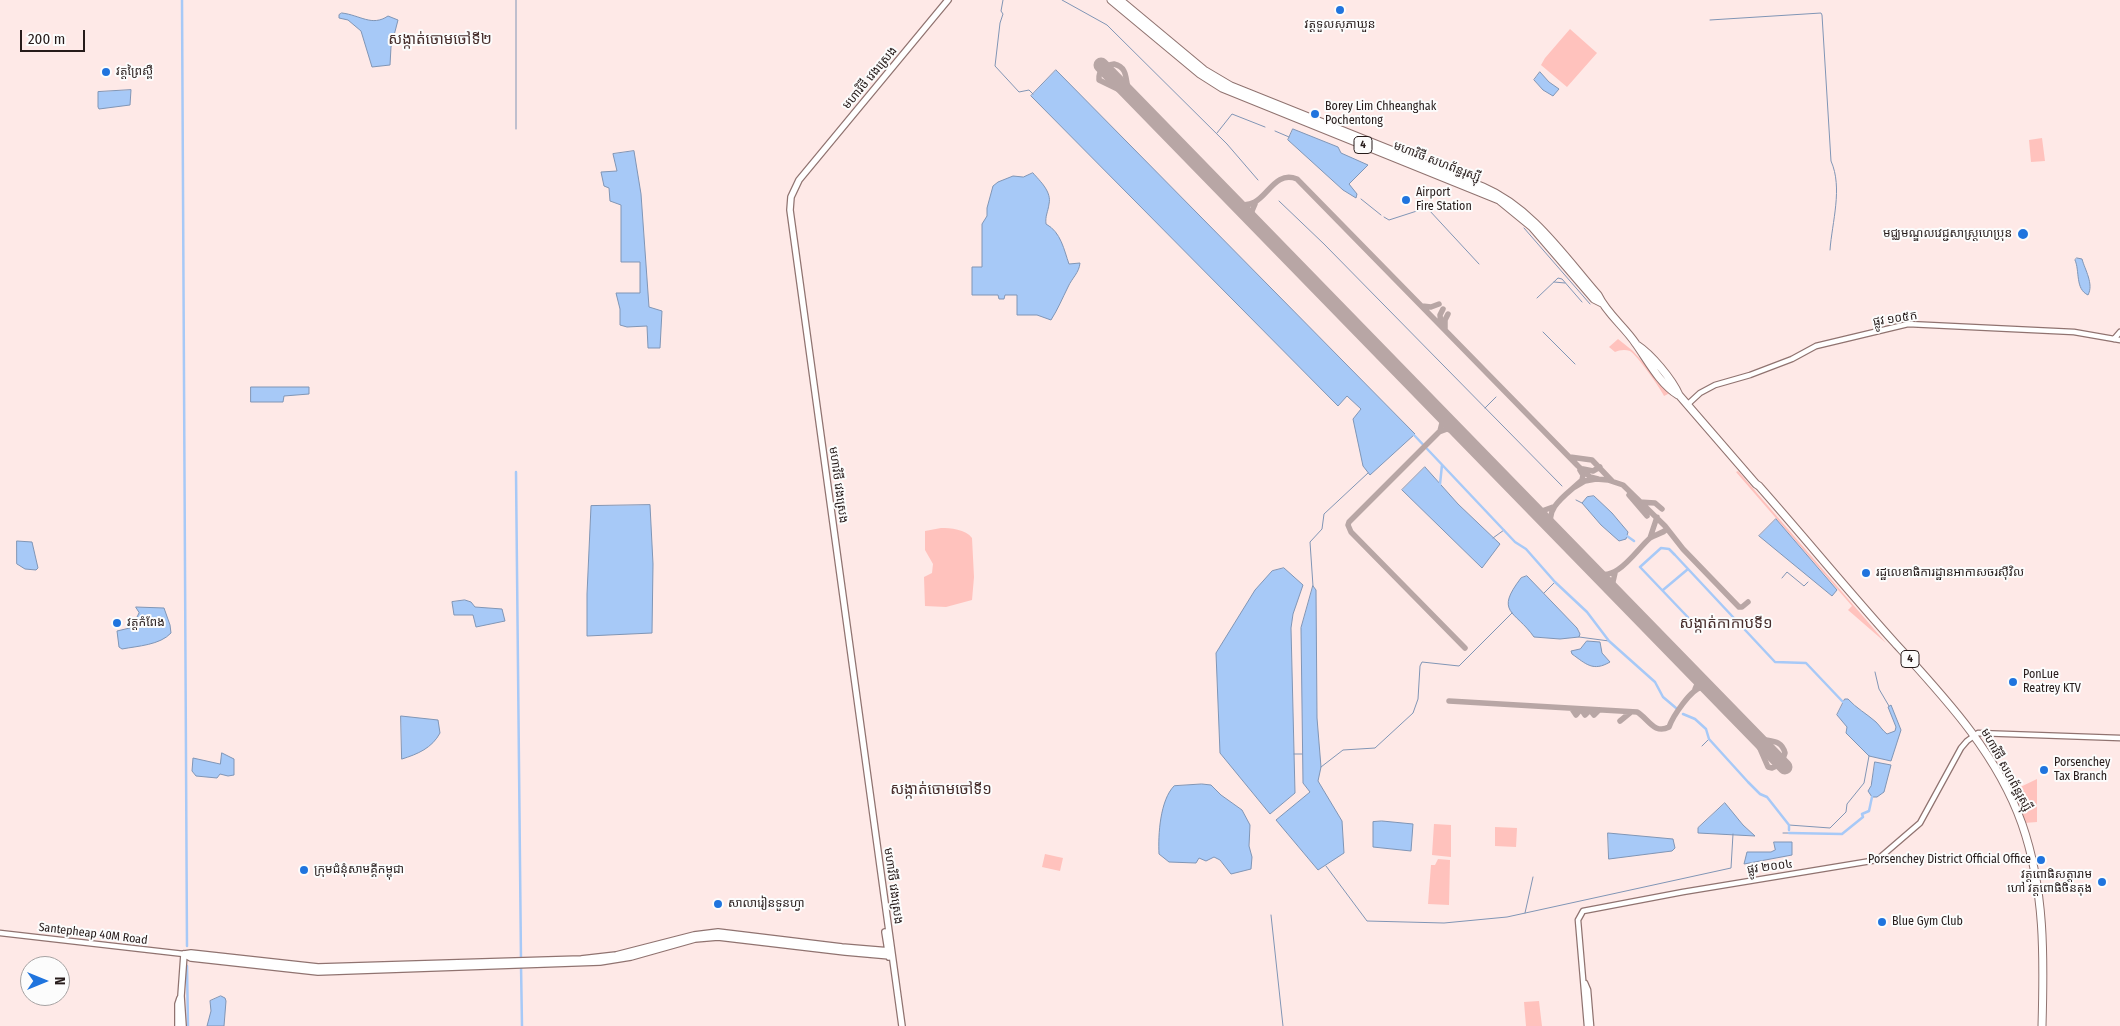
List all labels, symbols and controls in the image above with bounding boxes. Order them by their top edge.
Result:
marker: វត្តទួលសុភាឃួន [1334,4,1346,16]
place label: វត្តទួលសុភាឃួន [1305,18,1375,32]
scale bar [22,20,88,52]
text: 200 m [28,30,65,48]
district label: សង្កាត់ចោមចៅទី២ [388,31,492,49]
street label: មហាវិថី វេងស្រេង [840,44,900,112]
place label: វត្តព្រៃស្ពឺ [116,65,153,79]
marker: វត្តព្រៃស្ពឺ [100,66,112,78]
place label: Borey Lim Chheanghak Pochentong [1325,100,1436,128]
marker: Borey Lim Chheanghak Pochentong [1309,108,1321,120]
road number: 4 [1354,136,1372,154]
street label: មហាវិថី សហព័ន្ធរុស្ស៊ី [1391,139,1483,185]
place label: Airport Fire Station [1416,186,1472,214]
marker: Airport Fire Station [1400,194,1412,206]
place label: មជ្ឈមណ្ឌលវេជ្ជសាស្ត្រហេប្រុន [1883,227,2012,241]
marker: មជ្ឈមណ្ឌលវេជ្ជសាស្ត្រហេប្រុន [2016,227,2030,241]
street label: ផ្លូវ ១០៥ក [1872,308,1918,330]
street label: មហាវិថី វេងស្រេង [825,446,851,524]
place label: រដ្ឋលេខាធិការដ្ឋានអាកាសចរស៊ីវិល [1876,566,2024,580]
marker: រដ្ឋលេខាធិការដ្ឋានអាកាសចរស៊ីវិល [1860,567,1872,579]
district label: សង្កាត់កាកាបទី១ [1679,615,1773,633]
place label: វត្តកំពែង [127,616,165,630]
marker: វត្តកំពែង [111,617,123,629]
road number: 4 [1901,651,1919,668]
place label: PonLue Reatrey KTV [2023,668,2081,696]
marker: PonLue Reatrey KTV [2007,676,2019,688]
street label: មហាវិថី សហព័ន្ធរុស្ស៊ី [1977,726,2035,814]
place label: Porsenchey Tax Branch [2054,756,2110,784]
marker: Porsenchey Tax Branch [2038,764,2050,776]
district label: សង្កាត់ចោមចៅទី១ [890,781,992,799]
street label: មហាវិថី វេងស្រេង [880,847,906,925]
place label: Porsenchey District Official Office [1868,853,2031,867]
marker: Porsenchey District Official Office [2035,854,2047,866]
street label: ផ្លូវ ២០០៤ [1746,857,1794,877]
place label: ក្រុមជំនុំសាមគ្គីកម្ពុជា [314,863,404,877]
marker: ក្រុមជំនុំសាមគ្គីកម្ពុជា [298,864,310,876]
place label: វត្តពោធិសត្តារាម ហៅ វត្តពោធិចិនតុង [2007,868,2092,896]
marker: វត្តពោធិសត្តារាម ហៅ វត្តពោធិចិនតុង [2096,876,2108,888]
place label: សាលារៀនទួនហ្វា [728,897,805,911]
marker: សាលារៀនទួនហ្វា [712,898,724,910]
place label: Blue Gym Club [1892,915,1963,929]
marker: Blue Gym Club [1876,916,1888,928]
street label: Santepheap 40M Road [38,920,148,948]
north arrow [20,956,70,1006]
text: N [51,977,68,985]

